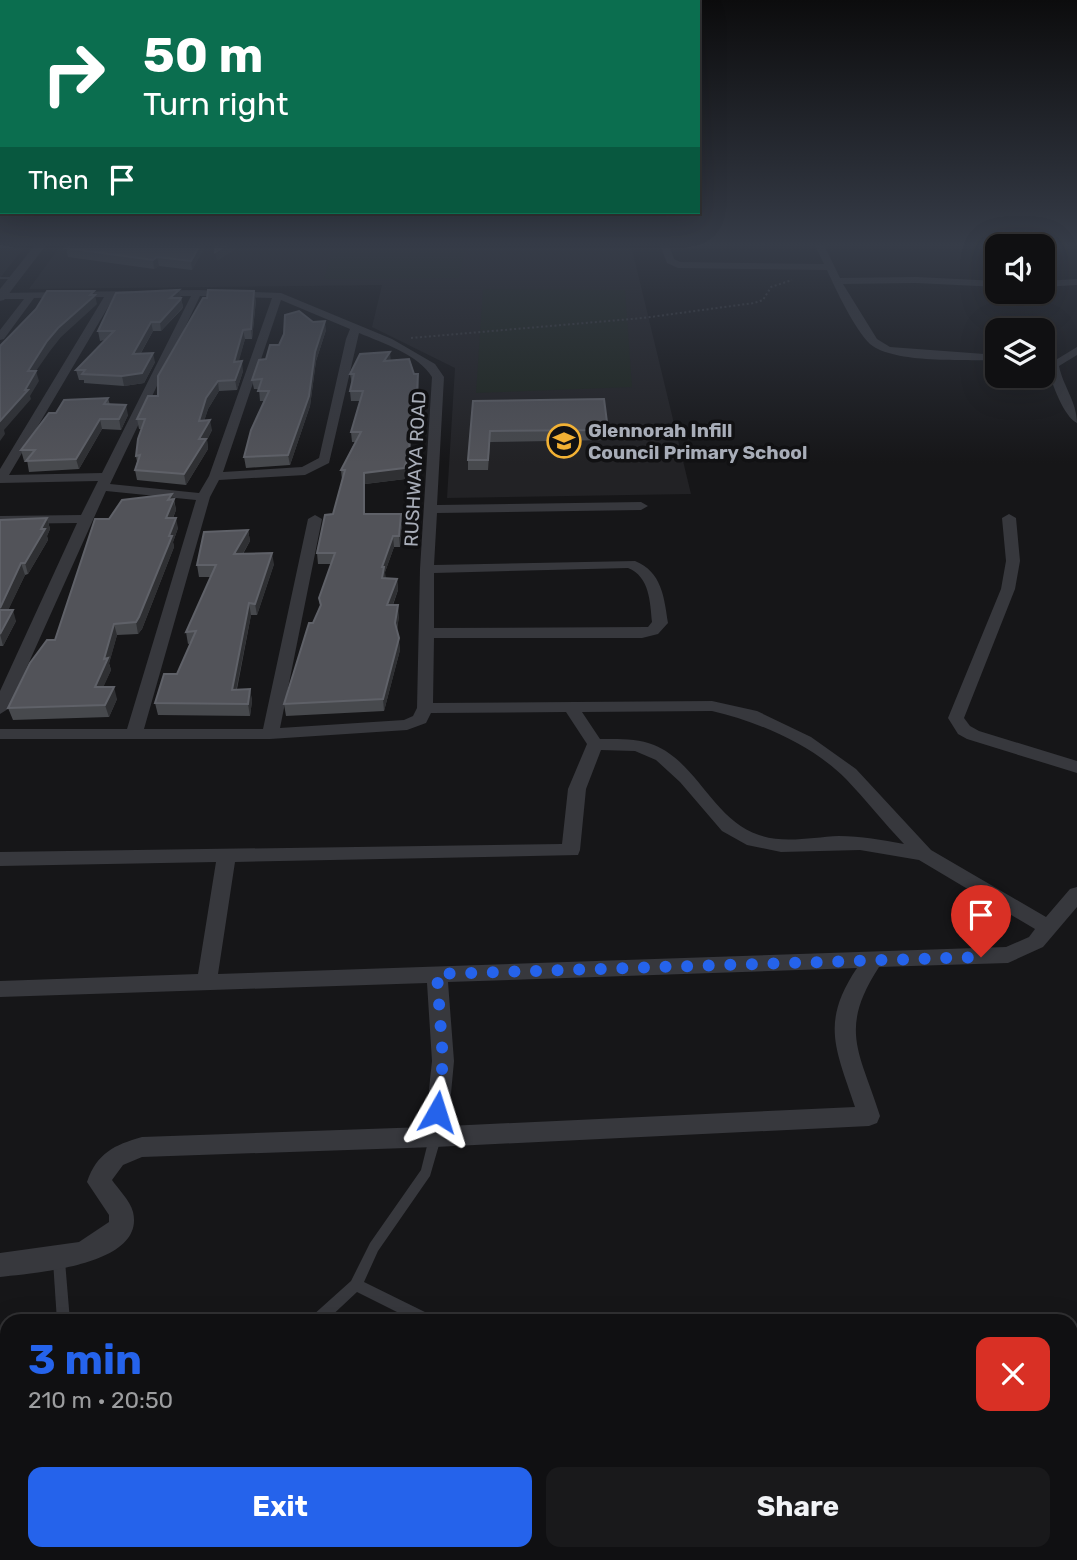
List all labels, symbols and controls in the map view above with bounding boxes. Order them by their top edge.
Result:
text: 50 m [143,26,263,84]
icon: right [28,28,119,119]
text: Turn right [143,85,288,123]
icon: arrive [103,161,141,199]
text: Then [28,165,89,196]
map controls [985,234,1055,388]
button: sound [985,234,1055,304]
button: layers [985,318,1055,388]
street label: RUSHWAYA ROAD [399,391,431,547]
place label: Glennorah Infill Council Primary School [588,419,807,464]
school or university icon: Glennorah Infill Council Primary School [545,422,583,460]
pin [951,885,1011,957]
icon: arrive [962,896,1000,934]
position arrow [400,1075,474,1149]
text: 3 min [28,1335,142,1385]
button: close [976,1337,1050,1411]
text: 210 m · 20:50 [28,1386,173,1414]
button: Exit [28,1467,532,1547]
button: Share [546,1467,1050,1547]

